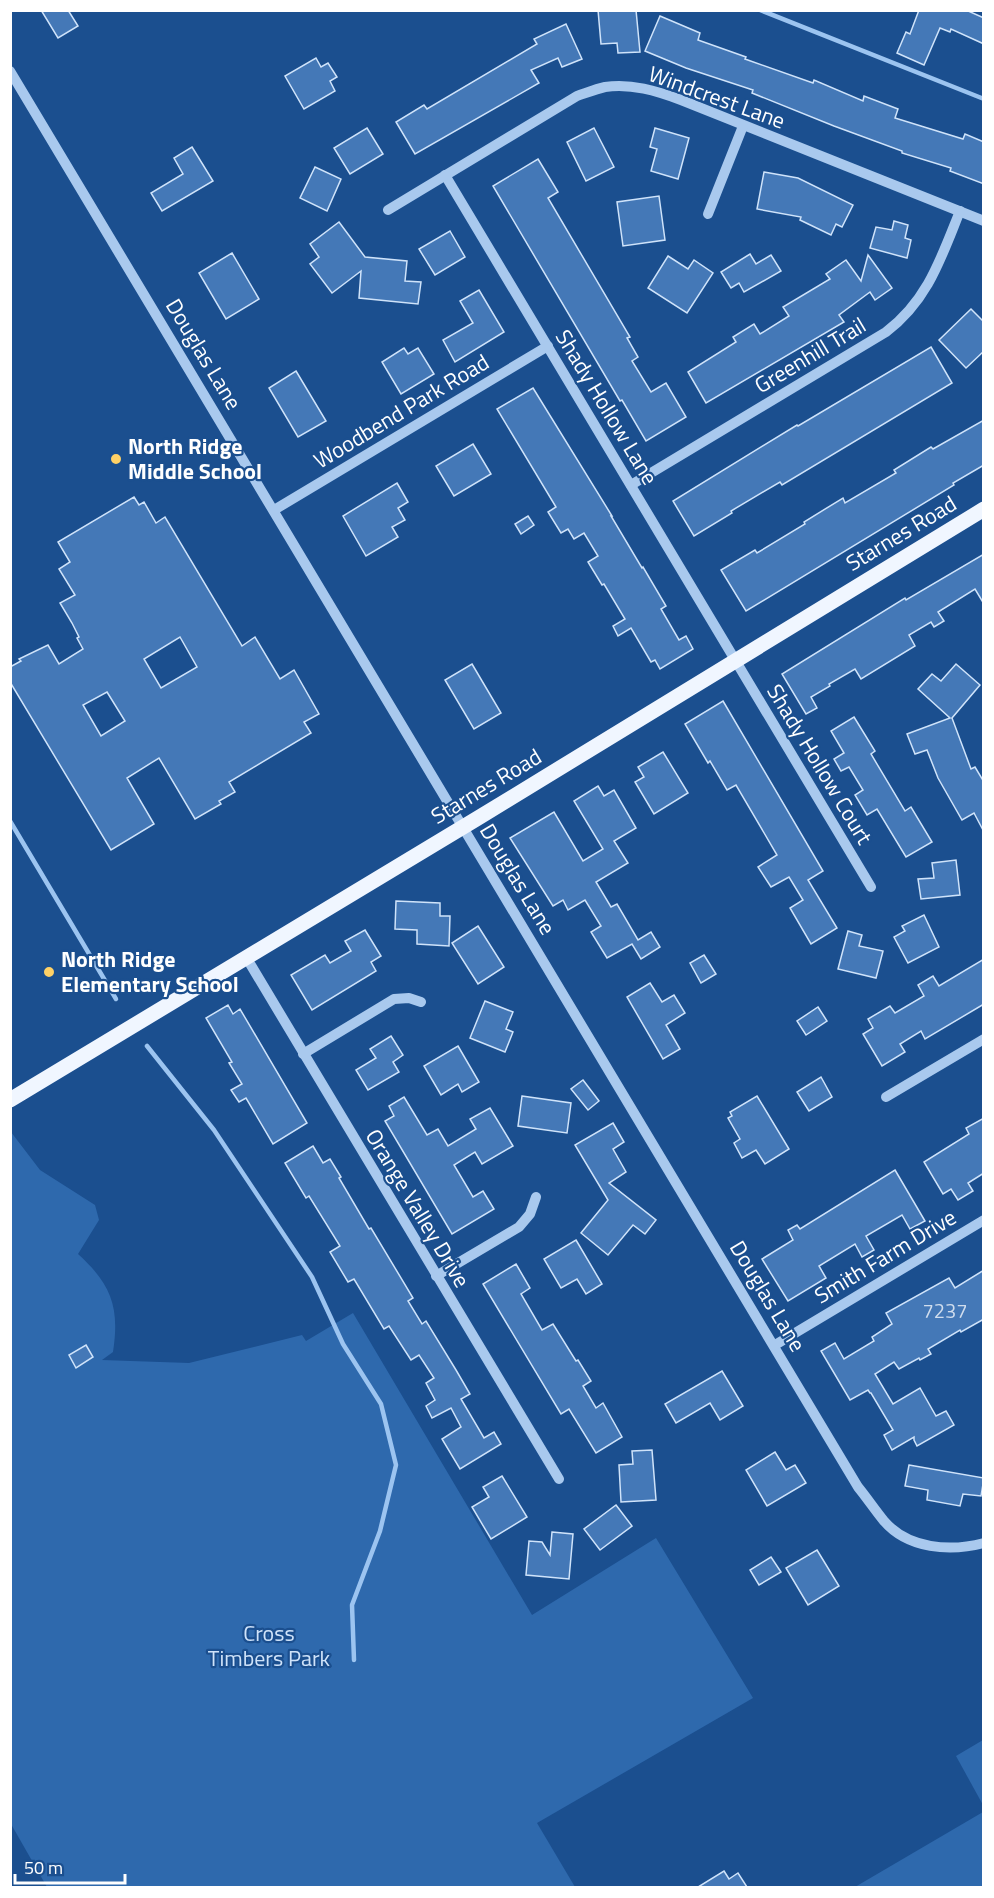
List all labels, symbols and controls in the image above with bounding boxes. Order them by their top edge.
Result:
street label: Windcrest Lane [644,57,790,137]
street label: Douglas Lane [157,292,251,416]
street label: Greenhill Trail [748,308,872,402]
street label: Shady Hollow Lane [547,323,667,491]
street label: Woodbend Park Road [307,345,495,477]
place label: North Ridge Middle School [128,429,262,488]
marker: North Ridge Middle School [109,452,123,466]
street label: Starnes Road [839,487,963,579]
street label: Shady Hollow Court [759,677,882,851]
street label: Starnes Road [424,740,548,832]
street label: Douglas Lane [471,817,565,941]
place label: North Ridge Elementary School [61,942,239,1001]
marker: North Ridge Elementary School [42,965,56,979]
street label: Orange Valley Drive [357,1122,479,1294]
street label: Smith Farm Drive [808,1200,962,1312]
street label: Douglas Lane [721,1234,815,1358]
house number: 7237 [923,1295,967,1326]
park label: Cross Timbers Park [208,1616,331,1675]
scale bar [15,1847,124,1885]
text: 50 m [24,1854,63,1881]

